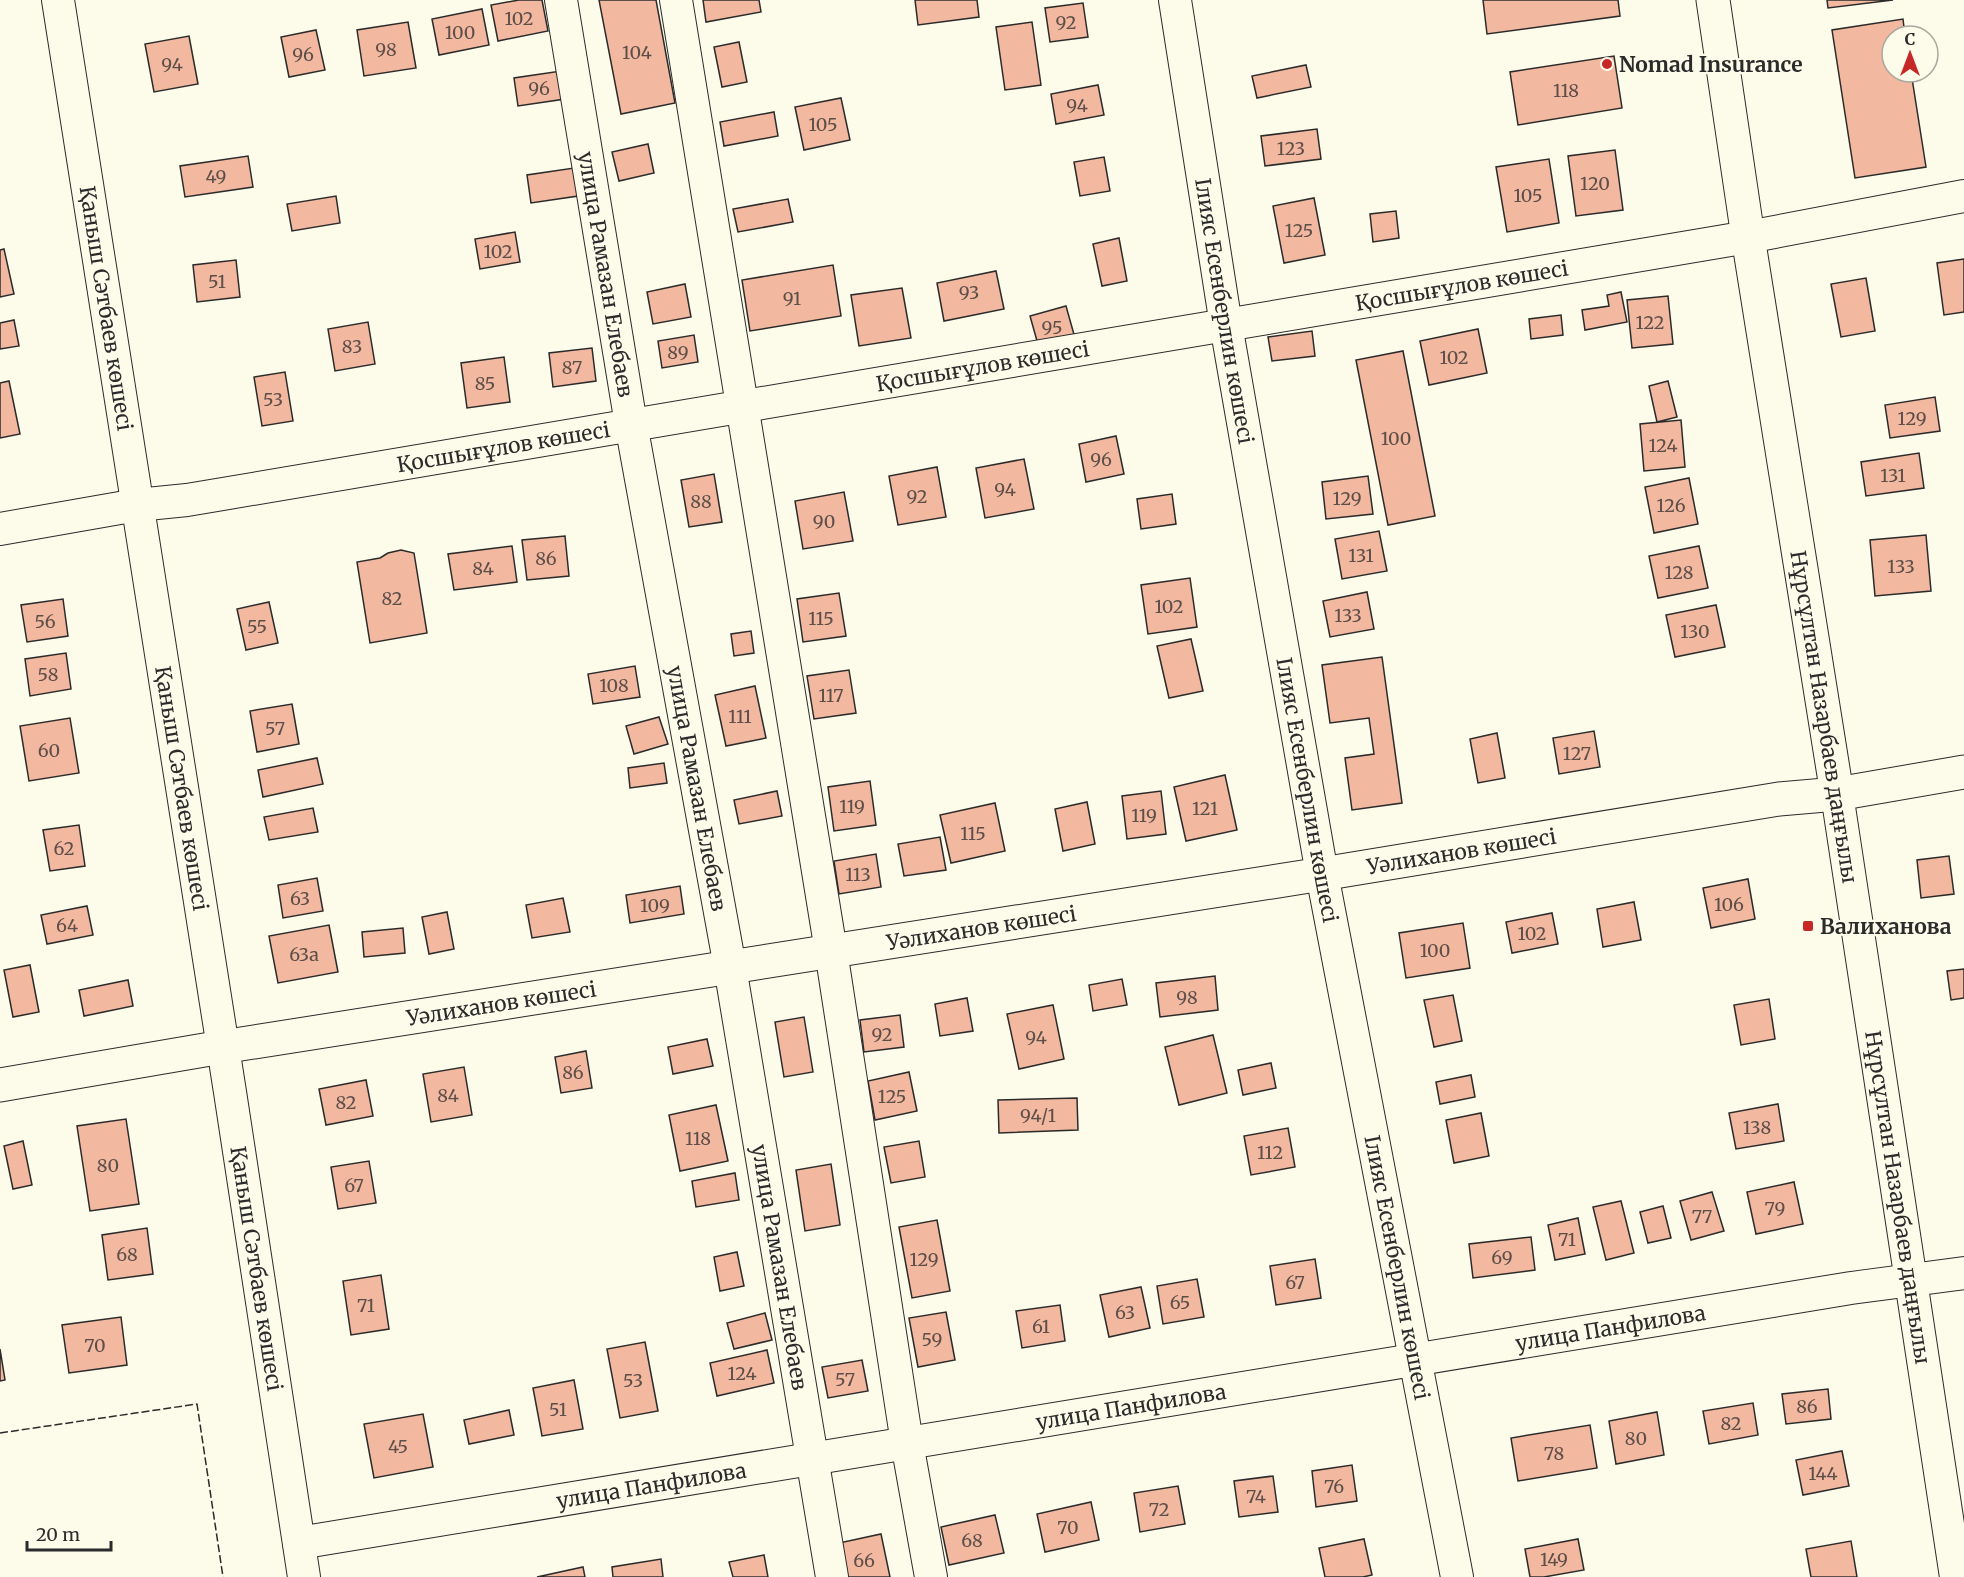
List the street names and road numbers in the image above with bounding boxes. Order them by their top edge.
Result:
street label: улица Рамазан Елебаев [573,149,640,399]
street label: Ілияс Есенберлин көшесі [1190,176,1260,446]
street label: Қаныш Сәтбаев көшесі [74,184,139,433]
street label: Қосшығұлов көшесі [1353,254,1570,316]
street label: Қосшығұлов көшесі [874,335,1091,397]
street label: Қосшығұлов көшесі [395,415,612,478]
street label: Нұрсұлтан Назарбаев даңғылы [1784,549,1864,885]
street label: Ілияс Есенберлин көшесі [1271,655,1345,925]
street label: Қаныш Сәтбаев көшесі [150,664,215,913]
street label: улица Рамазан Елебаев [662,664,733,913]
street label: Уәлиханов көшесі [1364,822,1558,880]
street label: Уәлиханов көшесі [884,899,1078,956]
street label: Уәлиханов көшесі [404,975,598,1031]
street label: Нұрсұлтан Назарбаев даңғылы [1860,1029,1937,1366]
street label: Ілияс Есенберлин көшесі [1359,1133,1436,1402]
street label: улица Рамазан Елебаев [746,1142,814,1392]
street label: Қаныш Сәтбаев көшесі [225,1144,289,1393]
street label: улица Панфилова [1513,1299,1707,1356]
street label: улица Панфилова [1034,1377,1228,1435]
street label: улица Панфилова [554,1456,748,1514]

